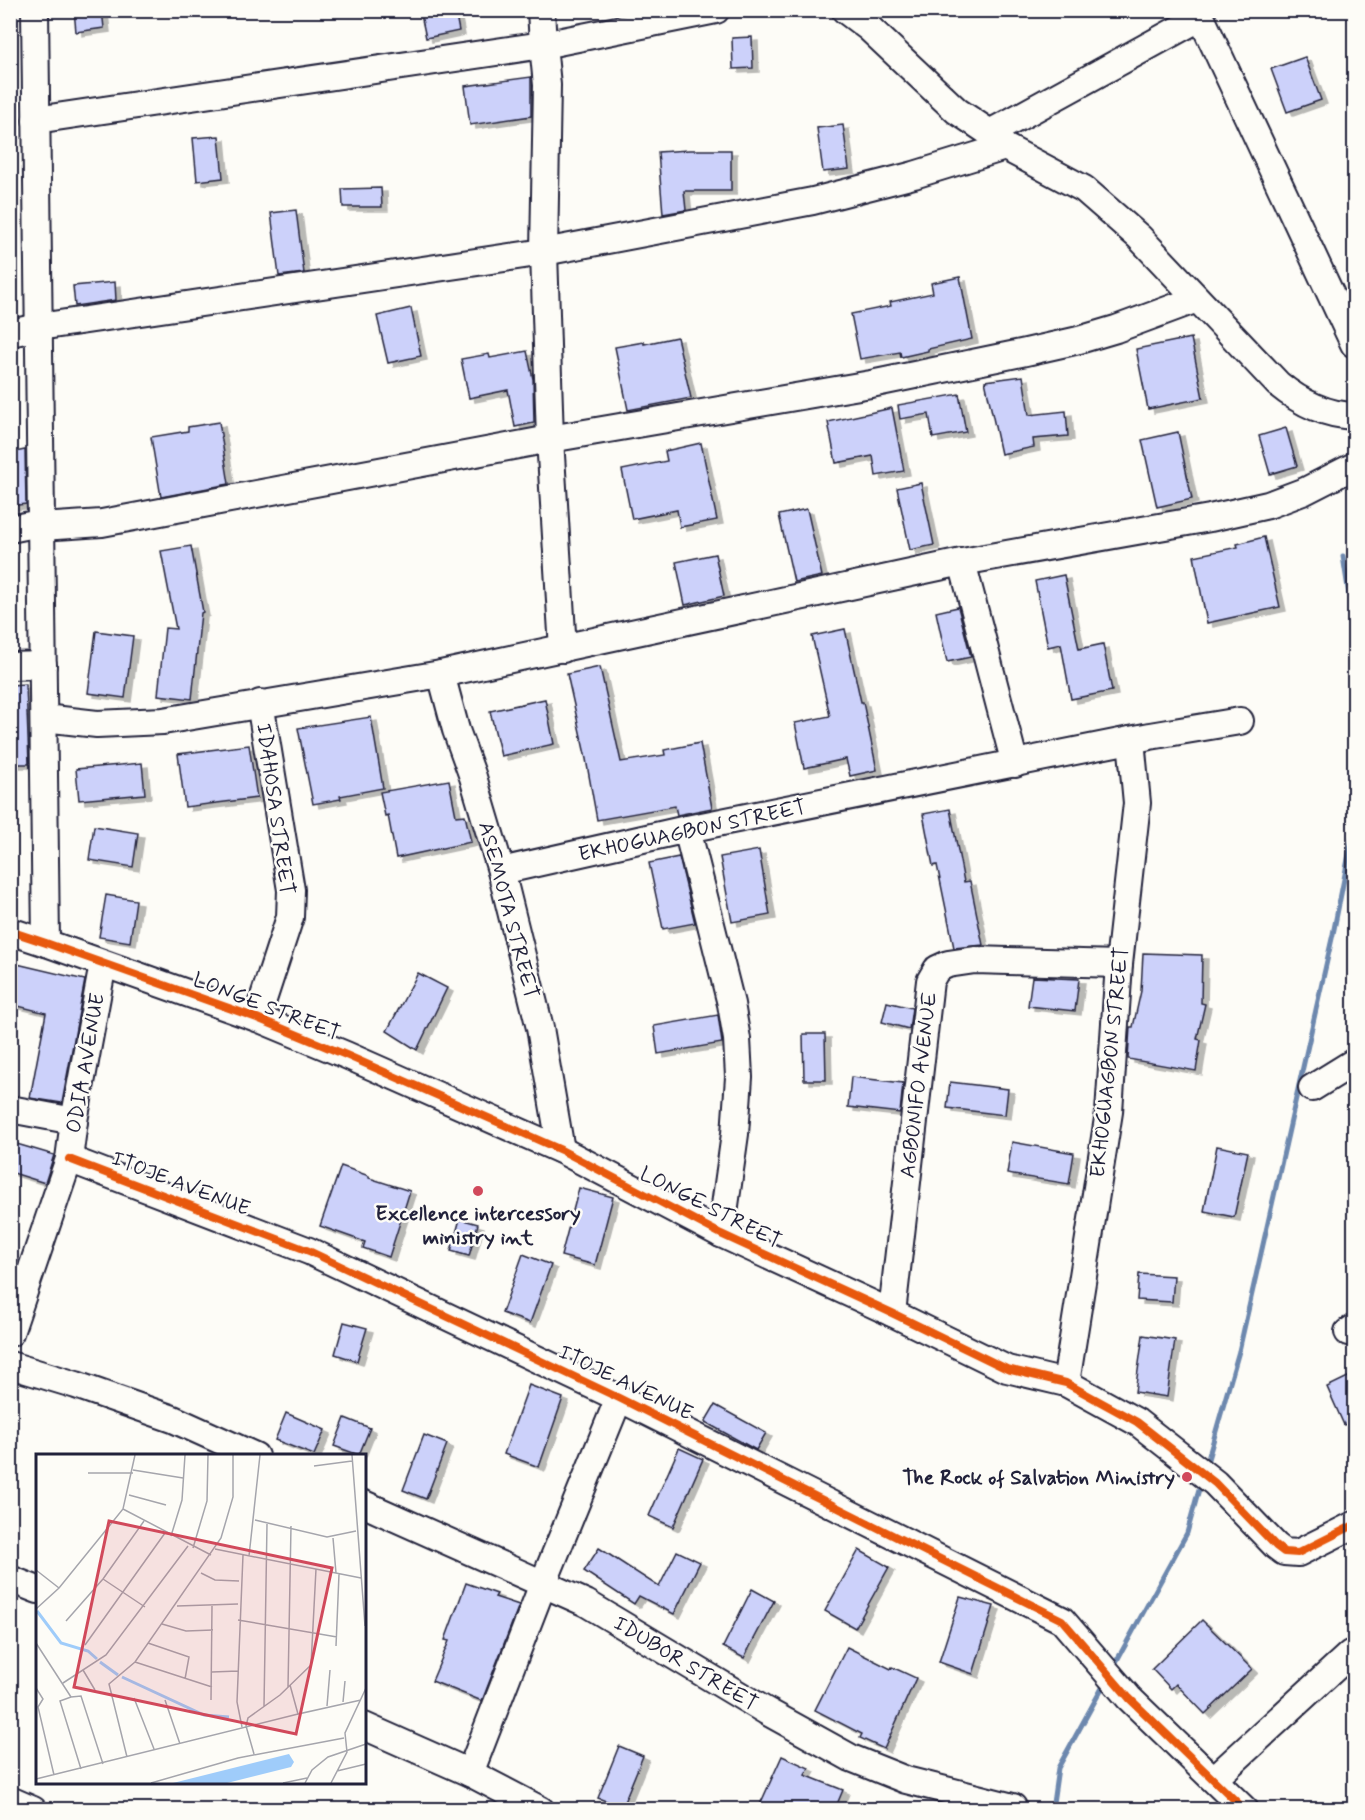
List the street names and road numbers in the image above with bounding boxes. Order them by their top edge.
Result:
street label: IDAHOSA STREET [249,722,301,897]
street label: EKHOGUAGBON STREET [576,793,809,869]
street label: ASEMOTA STREET [471,819,545,1002]
street label: EKHOGUAGBON STREET [1084,945,1136,1179]
street label: LONGE STREET [189,966,344,1048]
street label: ODIA AVENUE [60,991,112,1135]
street label: AGBONIFO AVENUE [894,991,944,1180]
street label: ITOJE AVENUE [107,1145,254,1223]
street label: LONGE STREET [635,1160,786,1256]
street label: ITOJE AVENUE [554,1338,697,1427]
street label: IDUBOR STREET [608,1610,763,1718]

